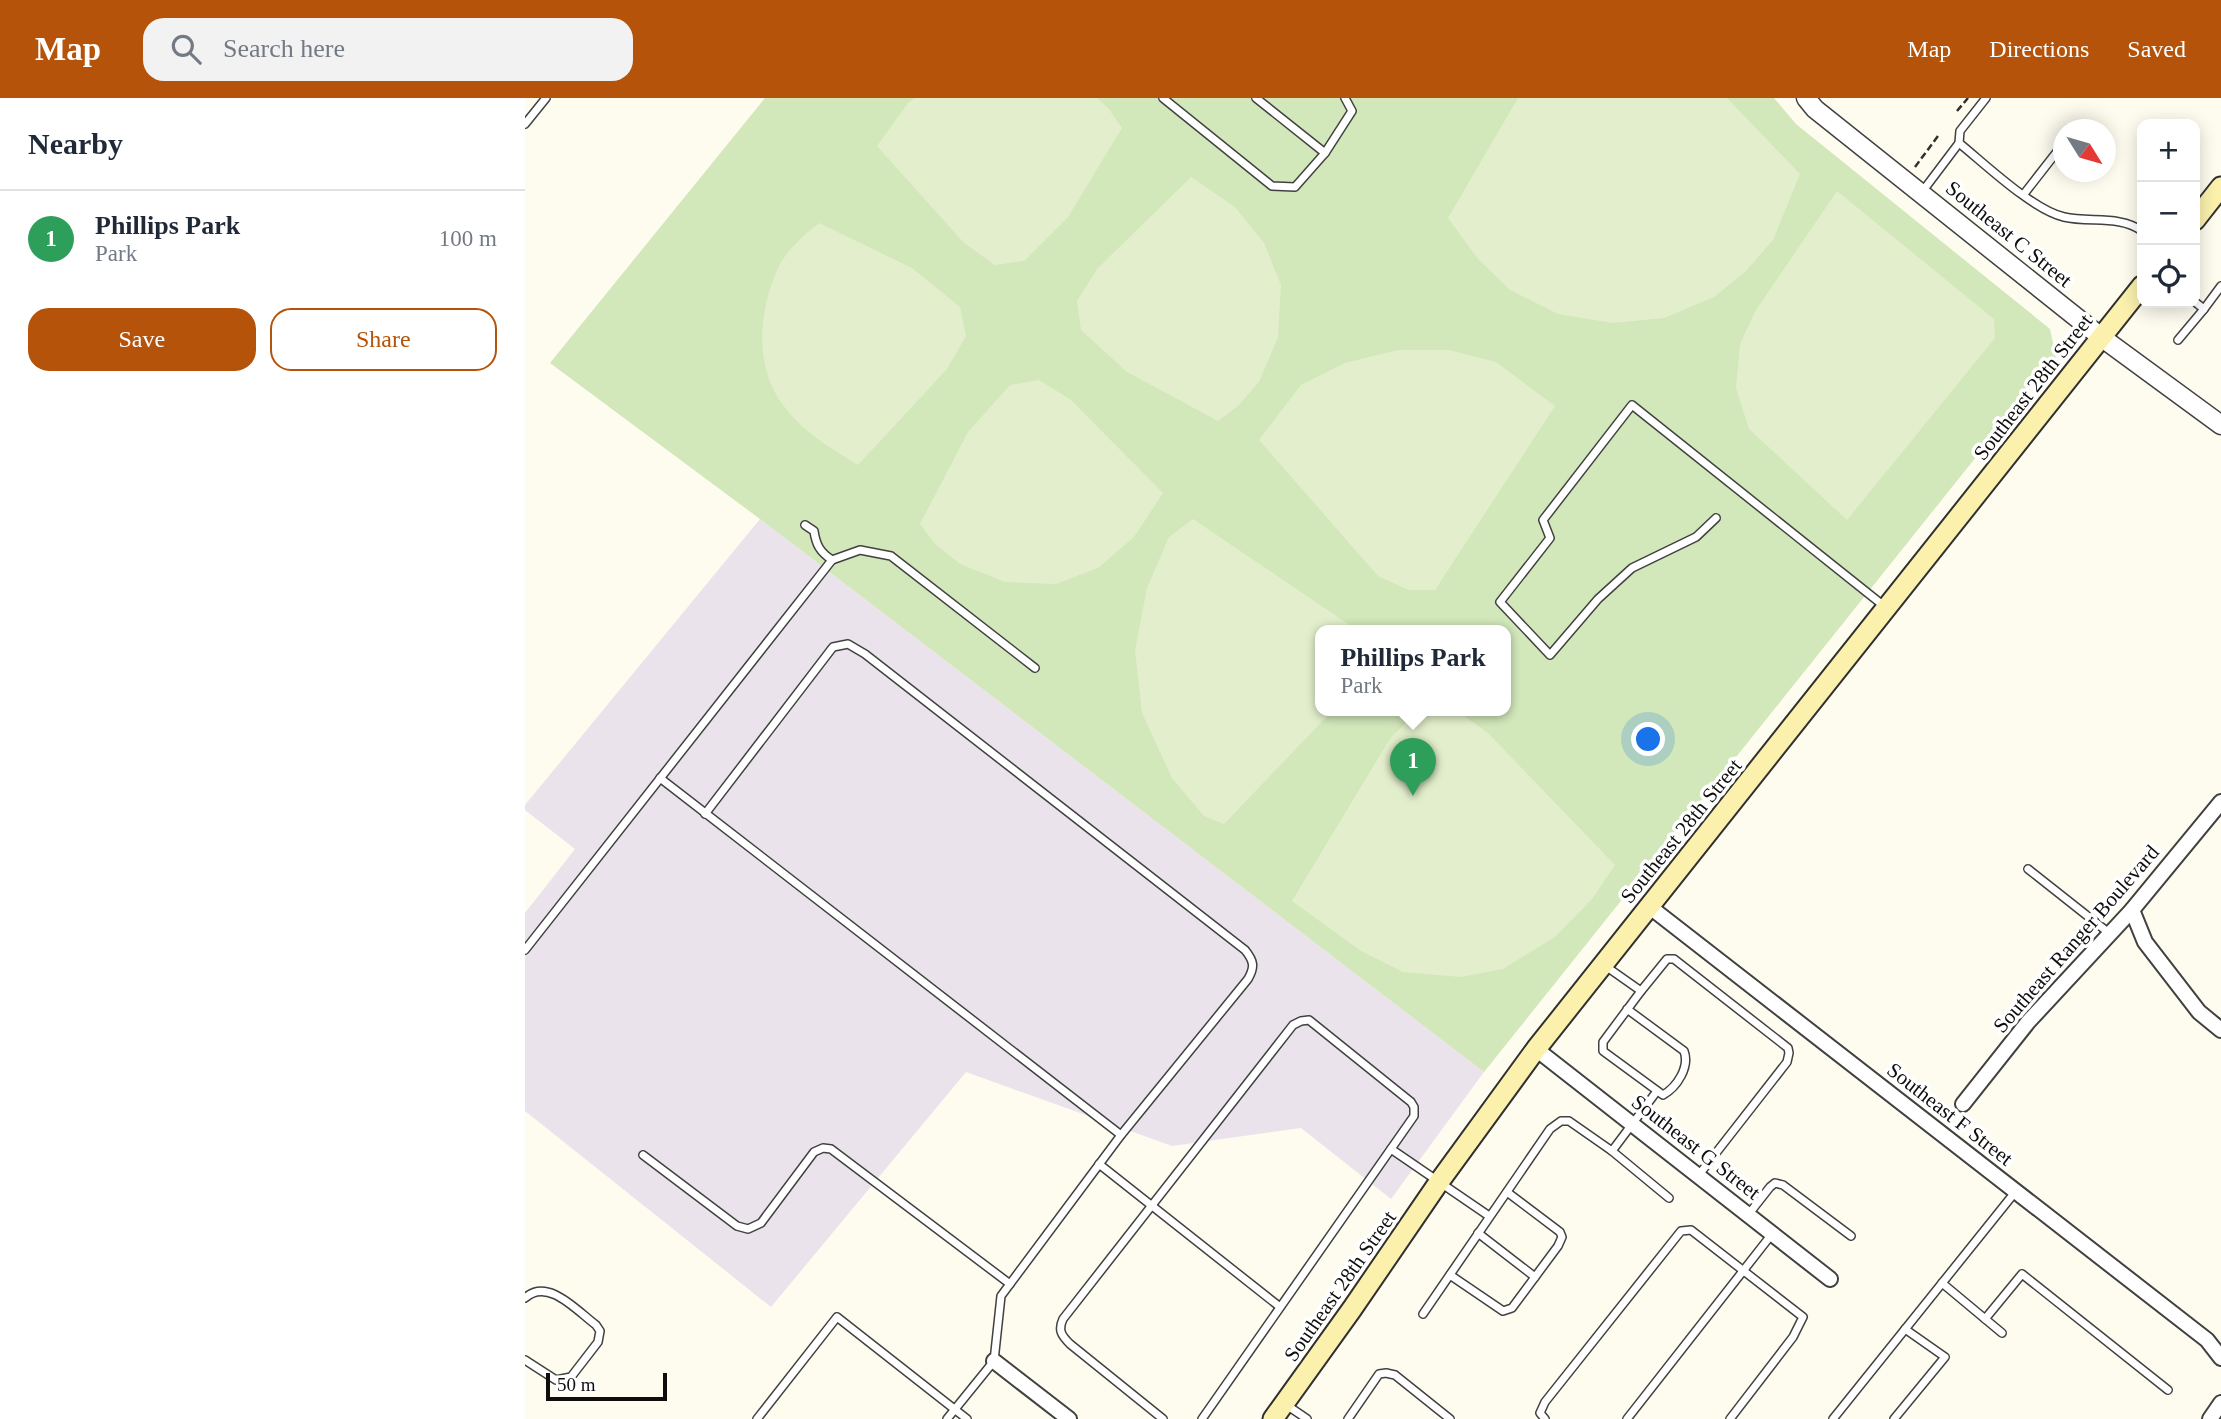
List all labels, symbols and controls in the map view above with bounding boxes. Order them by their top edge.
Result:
search box [143,18,633,81]
icon: search [167,30,205,68]
text: Map [35,31,101,67]
text: Search here [223,34,345,63]
text: Map [1907,36,1951,62]
text: Directions [1989,36,2089,62]
text: Saved [2127,36,2186,62]
north arrow [2053,119,2116,182]
map controls [2137,119,2200,308]
button: + [2137,119,2200,182]
text: Nearby [28,127,123,160]
street label: Southeast C Street [1941,176,2077,292]
button: − [2137,182,2200,245]
text: Phillips Park [95,211,240,240]
text: 1 [45,226,57,251]
text: 100 m [439,226,497,251]
text: Park [95,241,137,266]
button: locate [2137,245,2200,308]
button: Save [28,308,256,371]
button: Share [270,308,497,371]
street label: Southeast 28th Street [1969,309,2097,465]
popup [1315,625,1511,716]
text: Phillips Park [1340,643,1486,672]
text: Park [1340,673,1383,698]
your location [1631,722,1665,756]
pin: 1 [1390,738,1436,796]
street label: Southeast 28th Street [1616,754,1747,908]
street label: Southeast Ranger Boulevard [1988,840,2164,1038]
street label: Southeast F Street [1882,1057,2018,1171]
street label: Southeast G Street [1627,1089,1765,1205]
street label: Southeast 28th Street [1279,1206,1401,1366]
scale bar [546,1370,667,1402]
text: 50 m [557,1374,596,1395]

